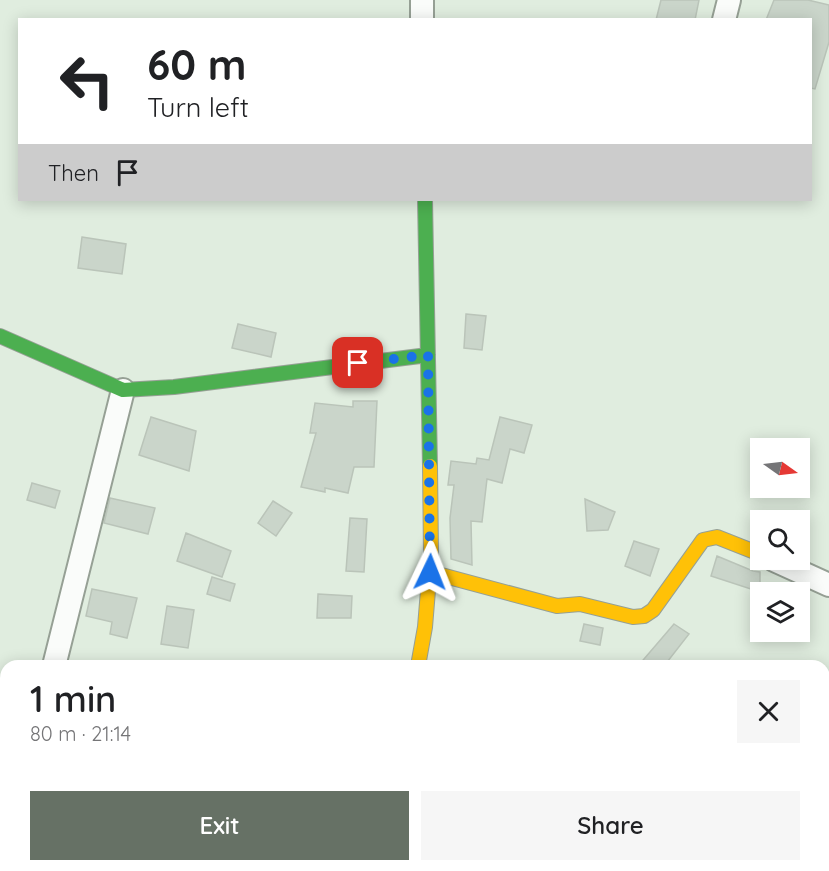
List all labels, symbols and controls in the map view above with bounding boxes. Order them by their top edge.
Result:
text: 60 m [147,38,247,91]
icon: left [48,42,126,120]
text: Turn left [147,90,249,124]
icon: arrive [111,156,144,189]
text: Then [48,159,99,187]
pin [332,337,383,388]
icon: arrive [341,346,374,379]
north arrow [750,438,810,498]
map controls [750,438,810,642]
button: search [750,510,810,570]
position arrow [398,540,462,604]
button: layers [750,582,810,642]
text: 1 min [30,676,116,721]
button: close [737,680,800,743]
text: 80 m · 21:14 [30,721,131,746]
button: Exit [30,791,409,860]
button: Share [421,791,800,860]

